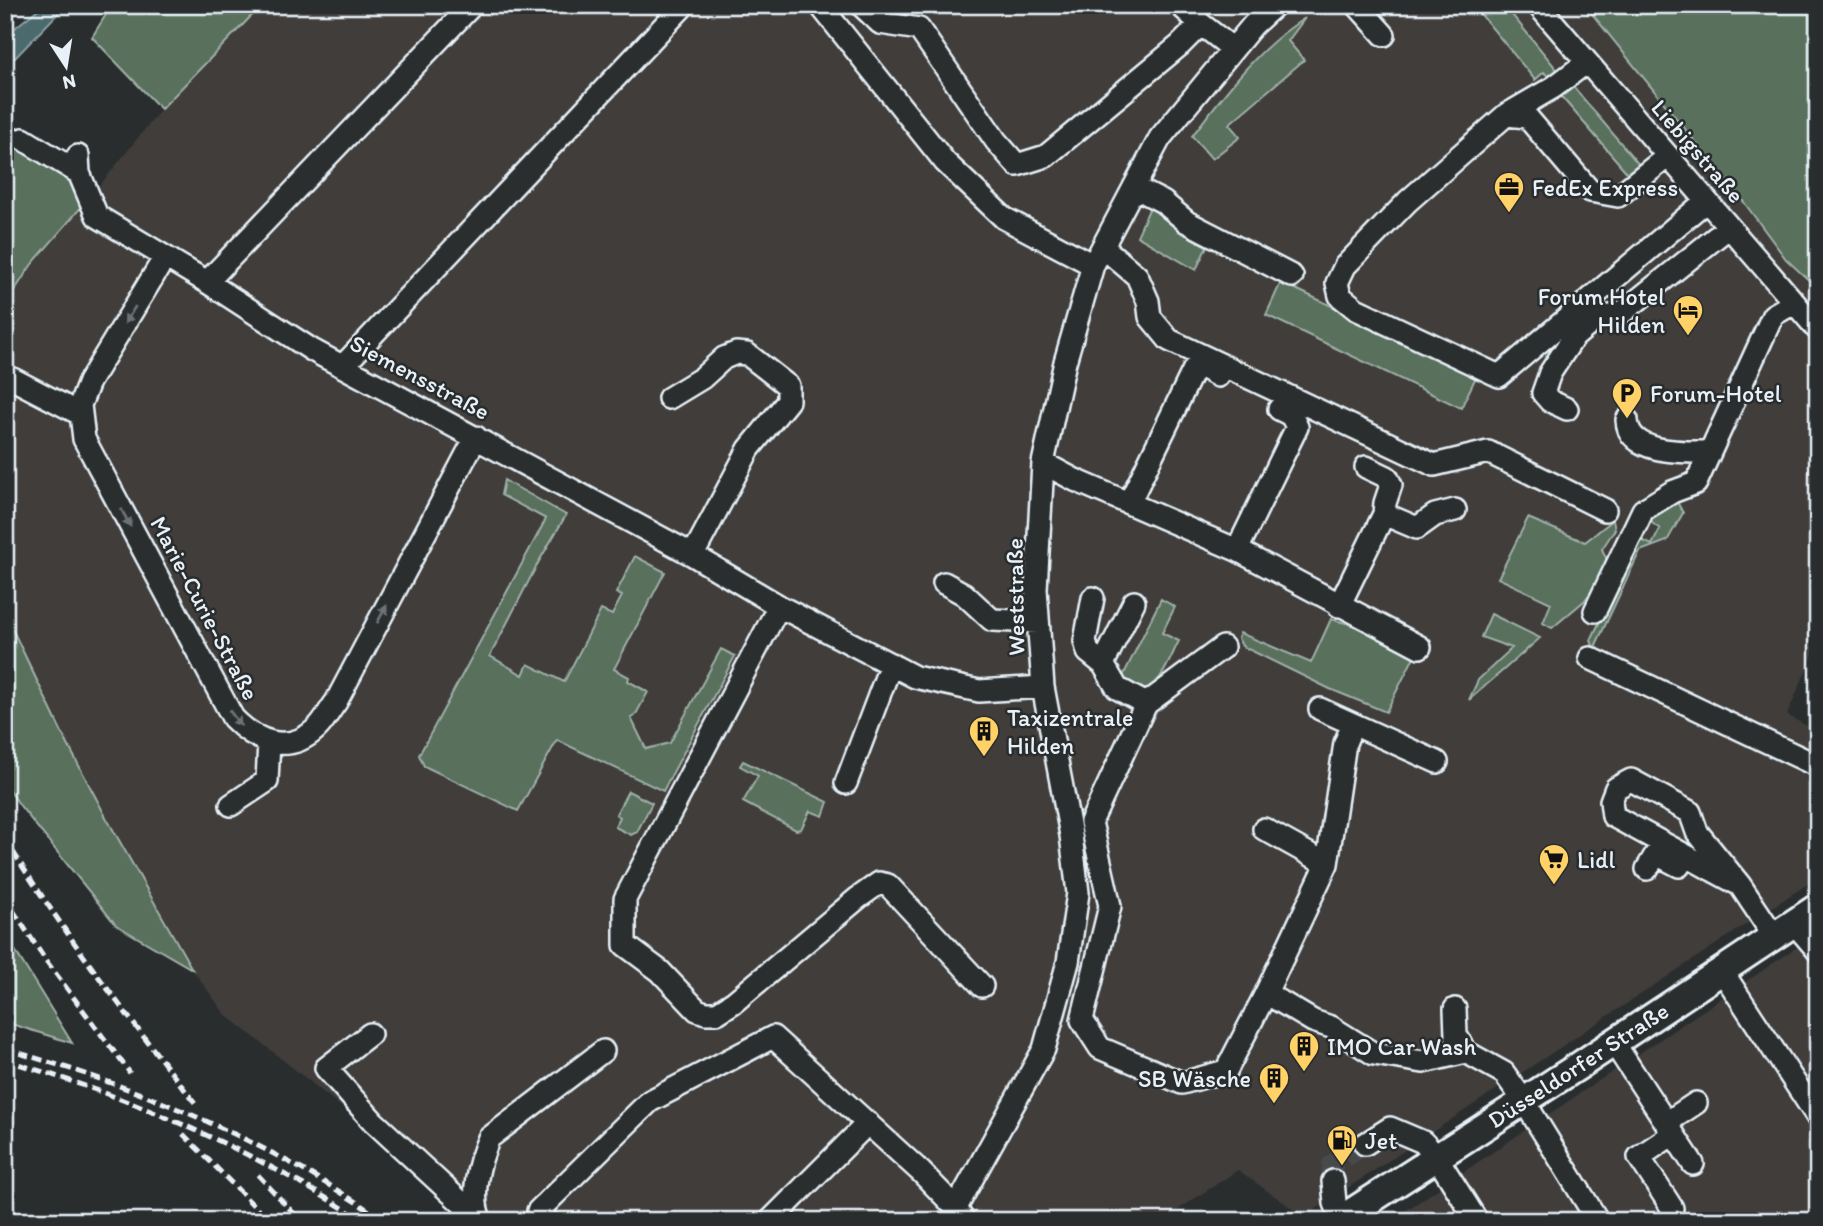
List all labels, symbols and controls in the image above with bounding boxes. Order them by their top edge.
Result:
north arrow [32,32,102,102]
text: N [61,70,78,95]
street label: Liebigstraße [1645,93,1751,209]
office icon: FedEx Express [1492,170,1526,214]
place label: FedEx Express [1532,173,1678,202]
place label: Forum Hotel Hilden [1538,282,1665,339]
hotel icon: Forum Hotel Hilden [1671,293,1705,337]
one-way arrow [123,306,136,325]
street label: Siemensstraße [345,328,495,426]
parking icon: Forum-Hotel [1610,376,1644,420]
place label: Forum-Hotel [1650,379,1782,408]
one-way arrow [120,509,132,528]
street label: Marie-Curie-Straße [144,511,266,705]
street label: Weststraße [999,538,1031,656]
one-way arrow [377,604,388,624]
place label: Taxizentrale Hilden [1007,703,1133,760]
one-way arrow [228,709,242,727]
building icon: Taxizentrale Hilden [967,714,1001,758]
supermarket icon: Lidl [1537,842,1571,886]
place label: Lidl [1577,845,1616,874]
street label: Düsseldorfer Straße [1482,996,1674,1134]
building icon: IMO Car Wash [1287,1029,1321,1073]
place label: IMO Car Wash [1327,1032,1476,1061]
building icon: SB Wäsche [1257,1061,1291,1105]
place label: SB Wäsche [1138,1064,1251,1093]
fuel station icon: Jet [1325,1123,1359,1167]
place label: Jet [1365,1126,1397,1155]

